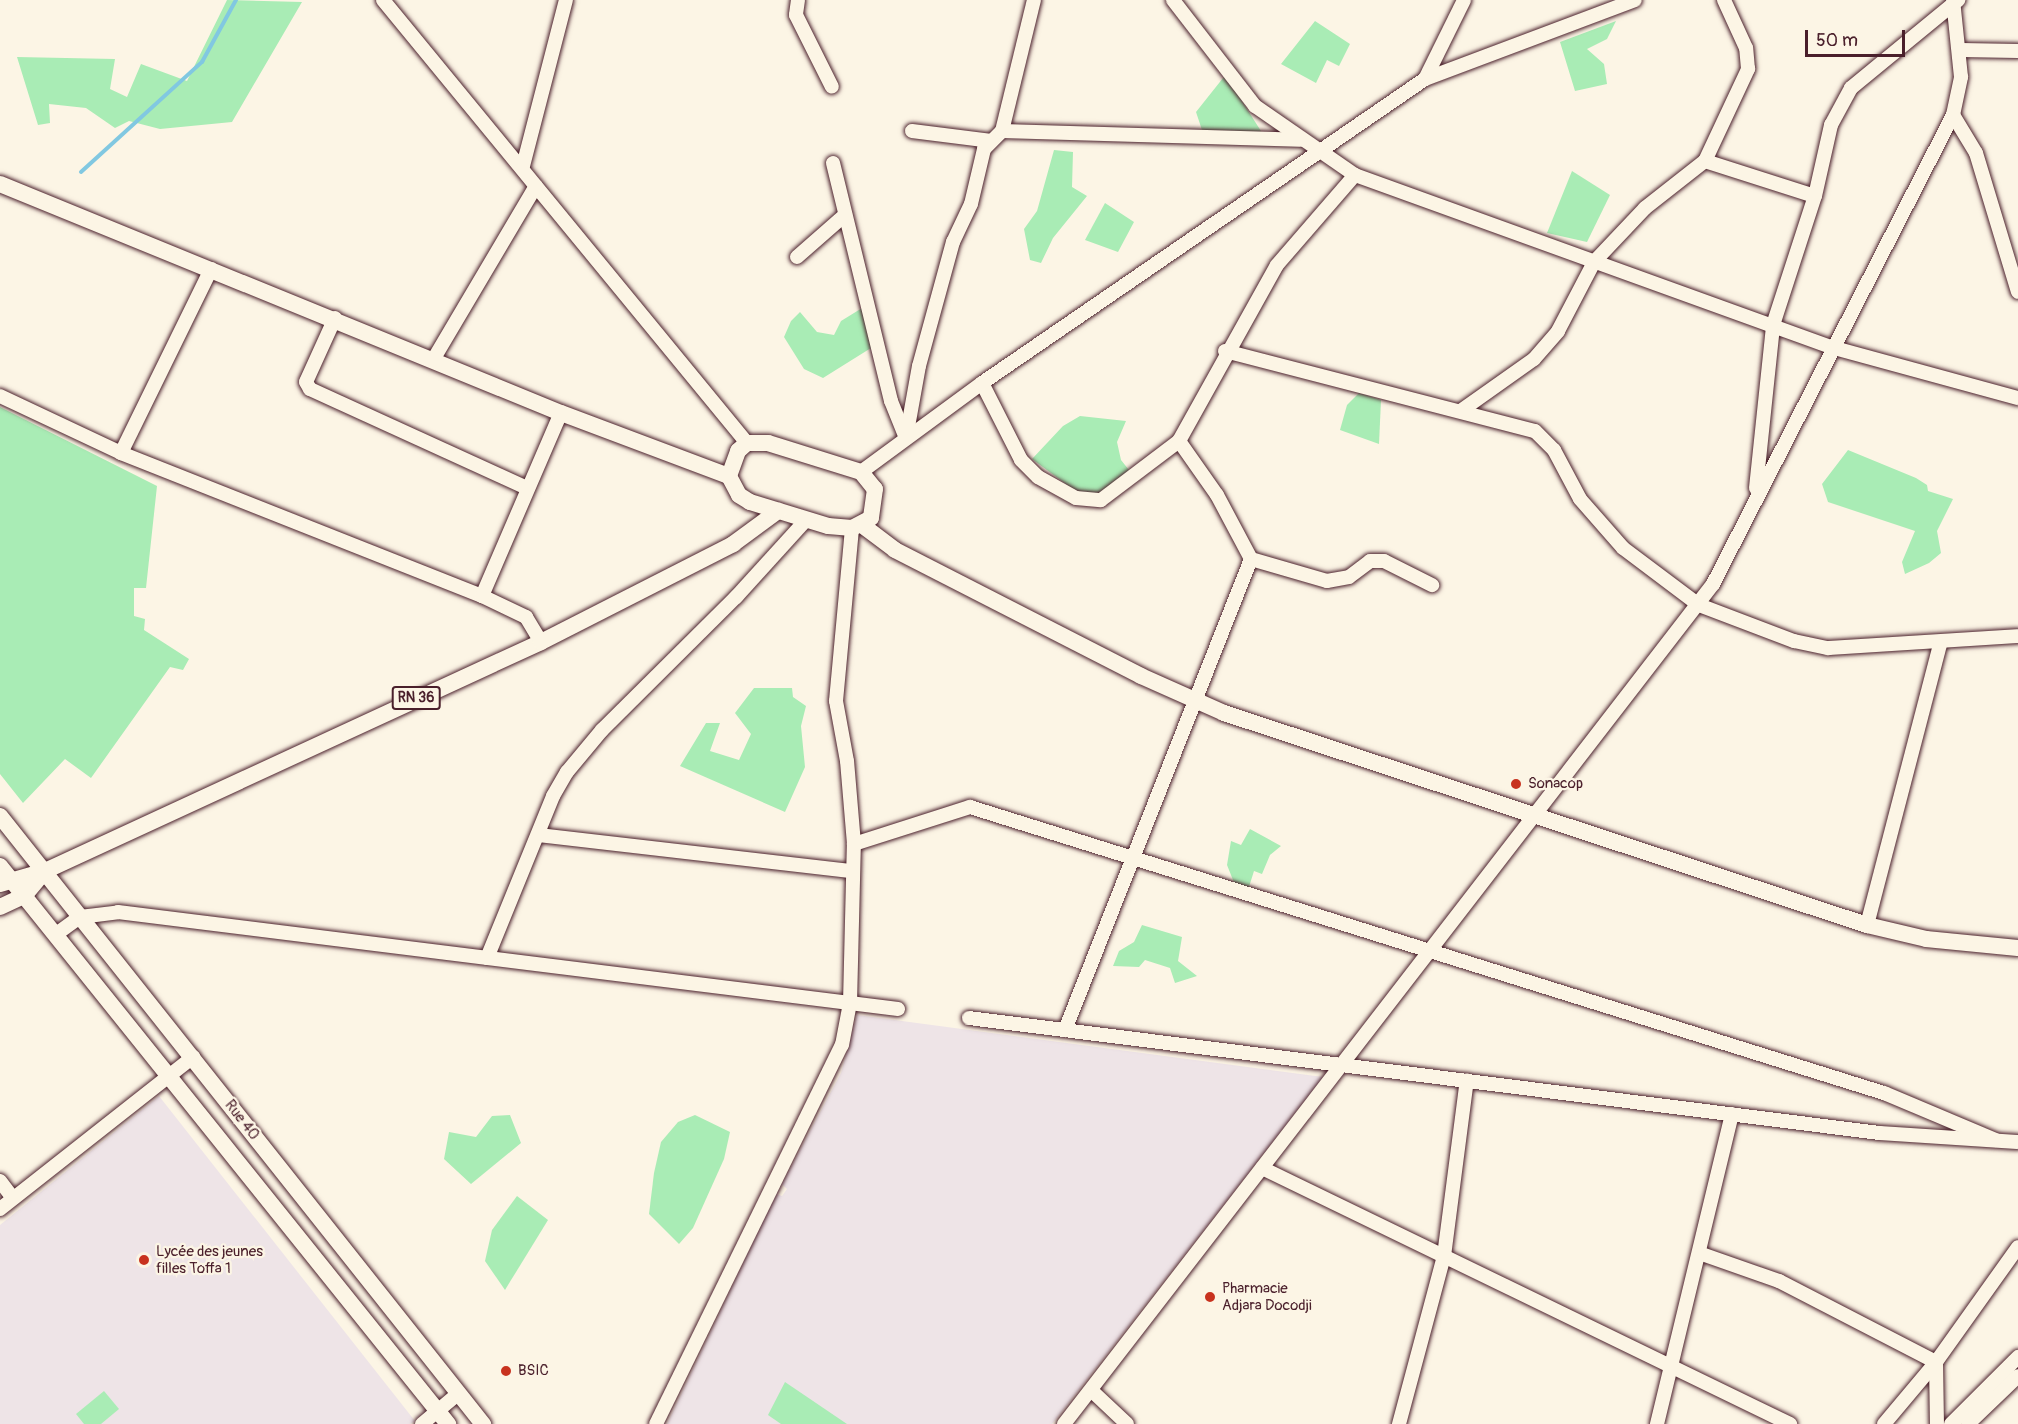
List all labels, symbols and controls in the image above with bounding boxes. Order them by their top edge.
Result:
scale bar [1808,18,1908,56]
text: 50 m [1816,29,1858,52]
road number: RN 36 [390,687,442,709]
place label: Sonacop [1528,775,1583,793]
marker: Sonacop [1509,777,1523,791]
street label: Rue 40 [221,1096,263,1144]
place label: Lycée des jeunes filles Toffa 1 [156,1242,263,1277]
marker: Lycée des jeunes filles Toffa 1 [137,1253,151,1267]
place label: Pharmacie Adjara Docodji [1222,1279,1312,1314]
marker: Pharmacie Adjara Docodji [1203,1290,1217,1304]
place label: BSIC [518,1362,549,1380]
marker: BSIC [499,1364,513,1378]

